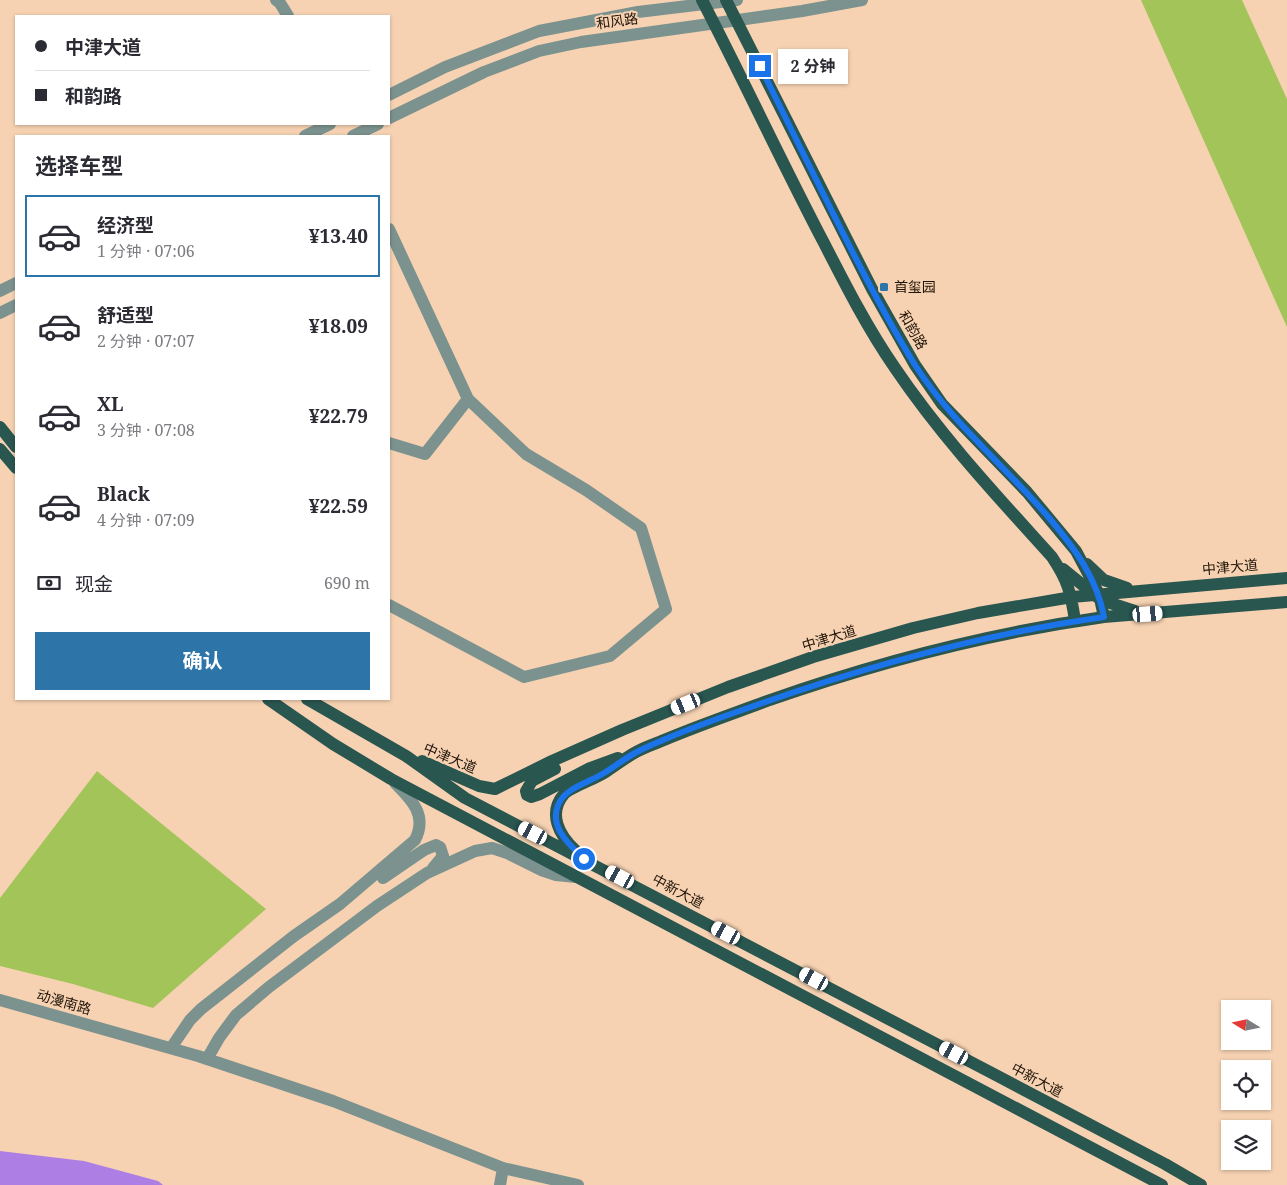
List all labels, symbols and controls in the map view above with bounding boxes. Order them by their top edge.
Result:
street label: 和风路 [595,8,639,33]
text: 中津大道 [65,34,141,60]
callout: 2 分钟 [778,48,848,84]
route end [749,55,771,77]
text: 2 分钟 [790,55,836,77]
text: 和韵路 [65,83,122,109]
text: 选择车型 [35,150,123,180]
text: 经济型 [97,212,154,238]
icon: car [37,214,82,259]
text: ¥13.40 [309,223,368,249]
text: 1 分钟 · 07:06 [97,240,195,262]
place label: 首玺园 [894,277,936,296]
marker: 首玺园 [878,281,890,293]
text: 舒适型 [97,302,154,328]
icon: car [37,304,82,349]
street label: 和韵路 [895,307,932,353]
text: ¥18.09 [309,313,368,339]
text: 2 分钟 · 07:07 [97,330,195,352]
text: XL [97,391,123,417]
icon: car [37,394,82,439]
text: ¥22.79 [309,403,368,429]
text: 3 分钟 · 07:08 [97,419,195,441]
text: Black [97,481,150,507]
icon: car [37,484,82,529]
text: ¥22.59 [309,493,368,519]
text: 4 分钟 · 07:09 [97,509,195,531]
street label: 中津大道 [1201,555,1259,578]
icon: cash [35,569,63,597]
text: 现金 [75,571,113,597]
text: 690 m [324,572,370,594]
car [1132,605,1163,623]
street label: 中津大道 [799,620,858,655]
button: 确认 [35,632,370,690]
car [669,691,702,717]
street label: 中津大道 [421,738,480,777]
car [516,820,549,846]
route start [573,848,595,870]
car [603,863,636,891]
street label: 中新大道 [649,869,707,912]
car [709,919,742,947]
car [797,965,830,993]
street label: 动漫南路 [35,985,94,1018]
north arrow [1221,1000,1271,1050]
map controls [1221,1000,1271,1170]
car [937,1039,970,1067]
street label: 中新大道 [1008,1058,1066,1101]
button: locate [1221,1060,1271,1110]
button: layers [1221,1120,1271,1170]

